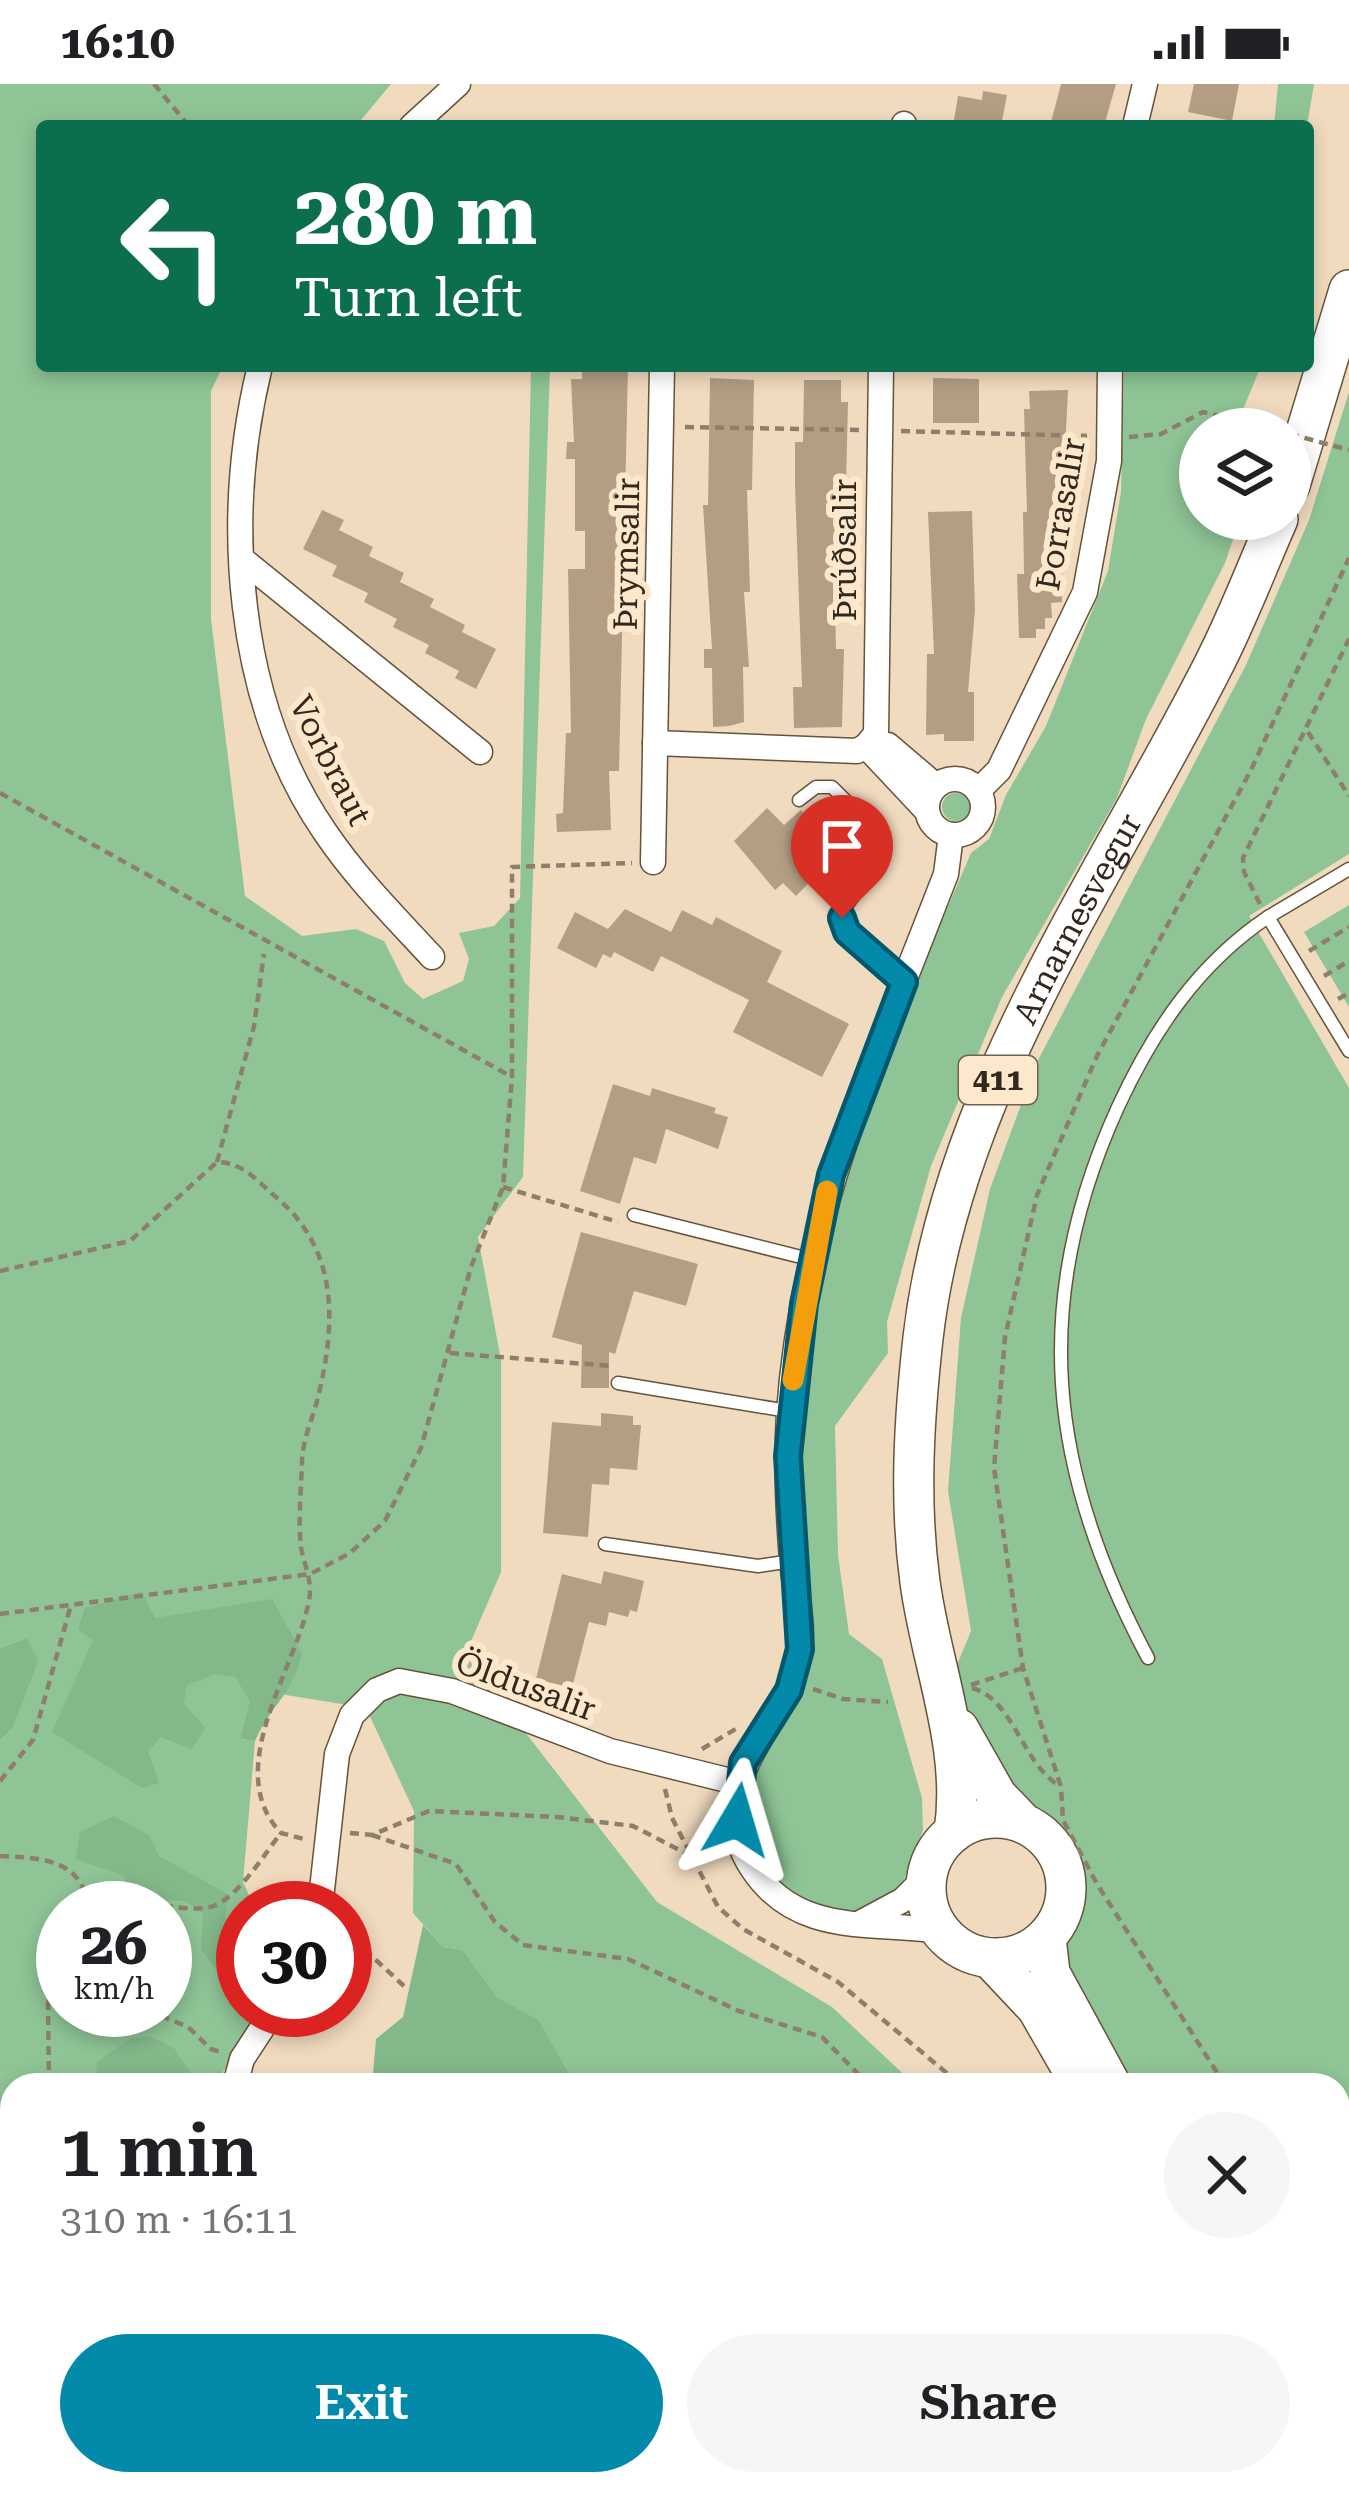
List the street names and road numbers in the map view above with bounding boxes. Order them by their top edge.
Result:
street label: Þorrasalir [1028,435,1093,593]
street label: Þrymsalir [606,477,647,631]
street label: Þrúðsalir [825,479,864,621]
street label: Vorbraut [281,689,380,832]
street label: Arnarnesvegur [1005,806,1149,1031]
road number: 411 [959,1056,1037,1104]
street label: Öldusalir [451,1642,601,1729]

